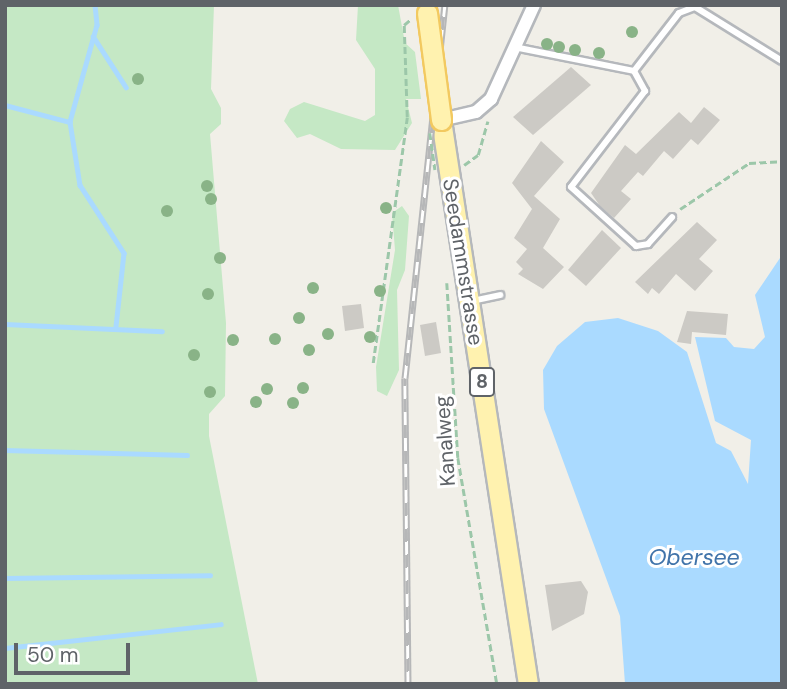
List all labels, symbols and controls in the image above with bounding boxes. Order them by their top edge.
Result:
street label: Seedammstrasse [437,177,489,347]
road number: 8 [468,366,496,398]
street label: Kanalweg [429,395,461,487]
water label: Obersee [648,543,740,571]
scale bar [18,630,133,674]
text: 50 m [27,641,78,669]

